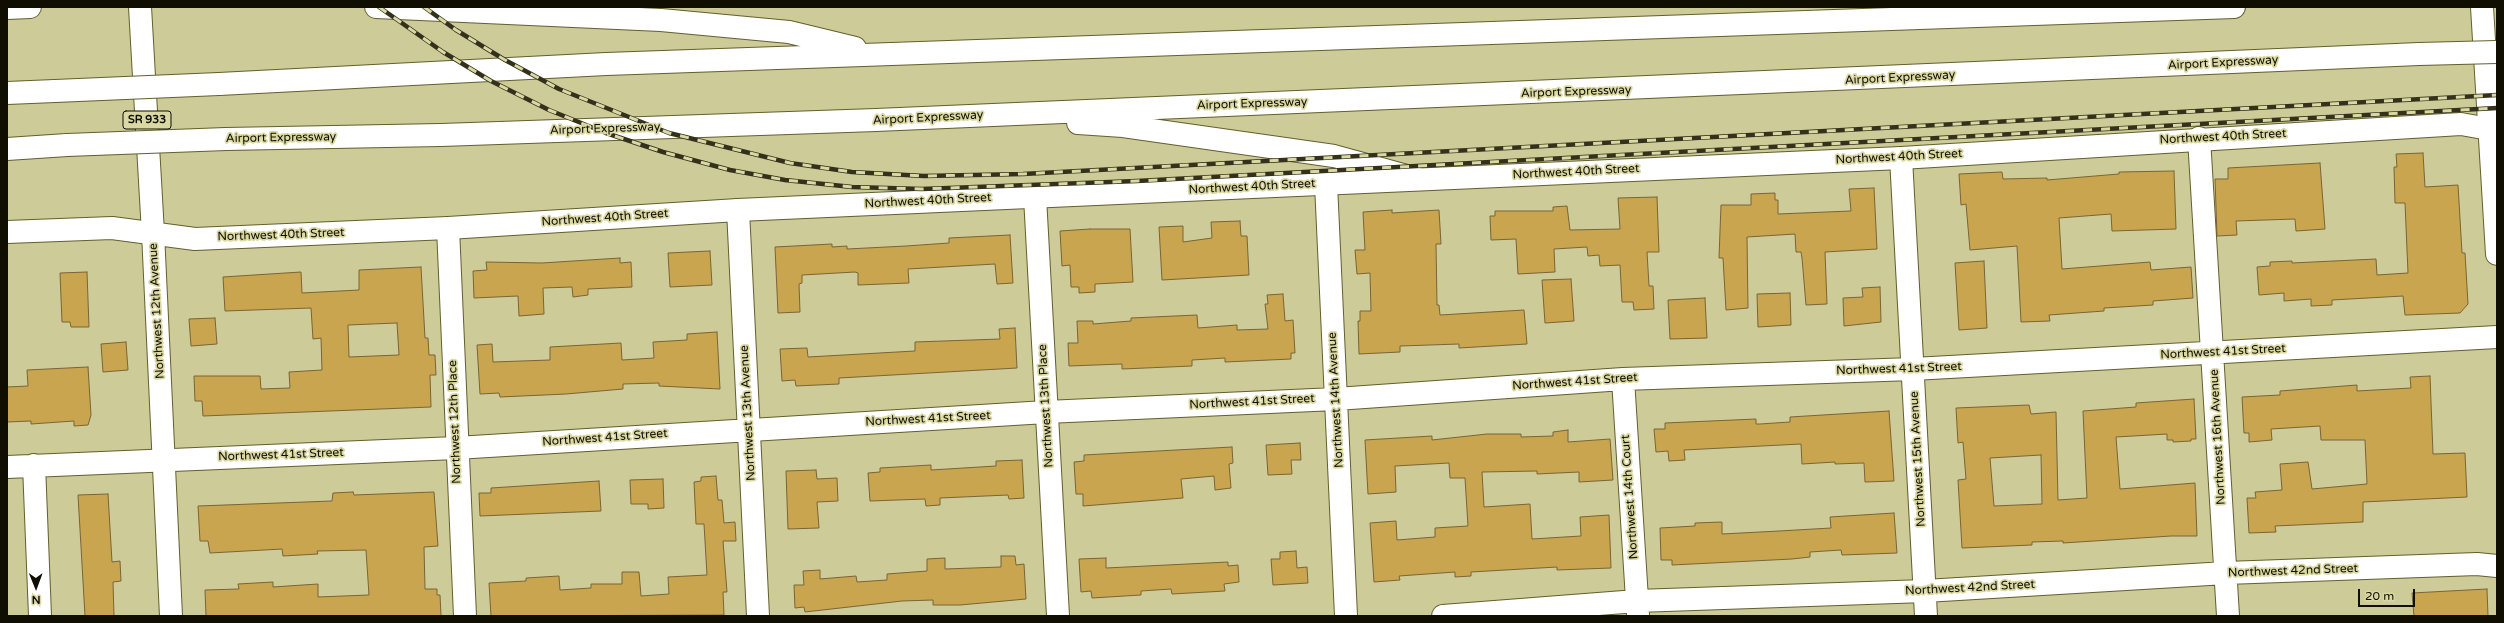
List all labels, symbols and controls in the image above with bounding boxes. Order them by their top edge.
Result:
street label: Airport Expressway [2167,53,2279,73]
street label: Airport Expressway [1844,68,1956,88]
street label: Airport Expressway [1521,83,1631,101]
street label: Airport Expressway [1197,95,1307,113]
street label: Airport Expressway [872,108,984,128]
road number: SR 933 [123,111,171,129]
street label: Airport Expressway [550,120,660,138]
street label: Northwest 40th Street [2159,126,2287,148]
street label: Airport Expressway [226,130,336,146]
street label: Northwest 40th Street [1835,146,1963,168]
street label: Northwest 40th Street [1512,161,1640,183]
street label: Northwest 40th Street [1188,176,1316,198]
street label: Northwest 40th Street [864,190,992,212]
street label: Northwest 40th Street [541,206,669,230]
street label: Northwest 40th Street [217,226,345,244]
street label: Northwest 12th Avenue [146,243,168,379]
street label: Northwest 14th Avenue [1325,332,1347,468]
street label: Northwest 41st Street [2160,342,2286,362]
street label: Northwest 13th Place [1036,344,1056,468]
street label: Northwest 13th Avenue [737,345,759,481]
street label: Northwest 12th Place [446,360,464,484]
street label: Northwest 41st Street [1836,360,1962,378]
street label: Northwest 16th Avenue [2207,369,2229,505]
street label: Northwest 41st Street [1512,370,1638,394]
street label: Northwest 15th Avenue [1907,391,1929,527]
street label: Northwest 41st Street [1189,392,1315,412]
street label: Northwest 41st Street [865,409,991,429]
street label: Northwest 41st Street [542,426,668,450]
street label: Northwest 14th Court [1618,434,1642,560]
street label: Northwest 41st Street [218,446,344,464]
street label: Northwest 42nd Street [2228,562,2358,580]
north arrow [16,567,56,607]
street label: Northwest 42nd Street [1905,577,2035,599]
scale bar [2360,581,2417,607]
text: 20 m [2365,589,2394,603]
text: N [32,593,41,606]

